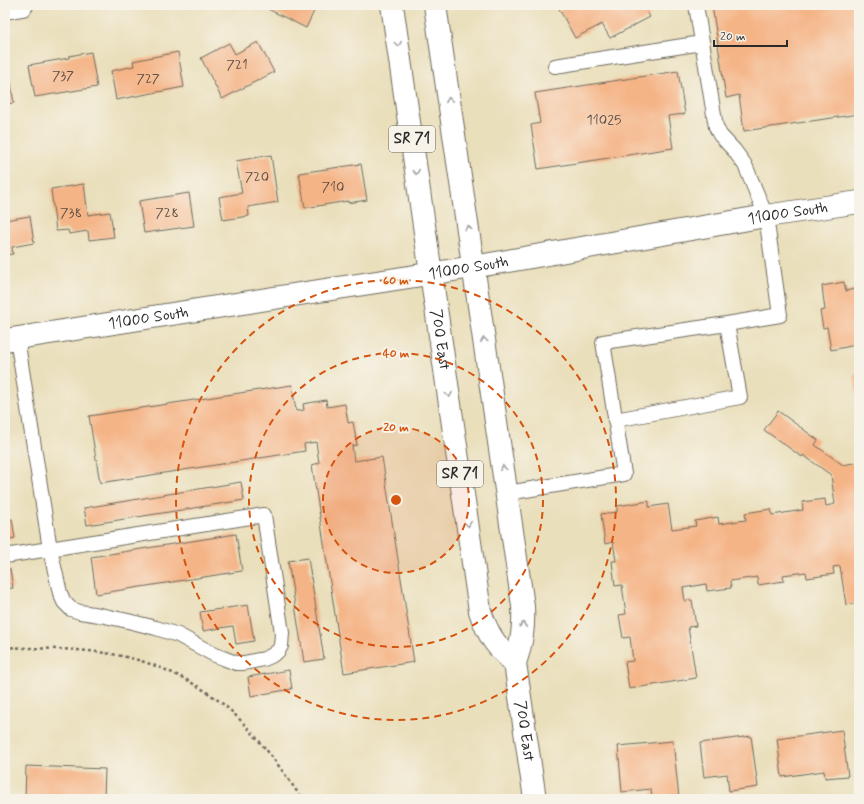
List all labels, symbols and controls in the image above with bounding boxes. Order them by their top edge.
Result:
scale bar [714,22,787,48]
text: 20 m [720,29,746,45]
one-way arrow [393,41,402,47]
house number: 721 [226,56,248,74]
house number: 737 [52,67,74,85]
house number: 727 [136,70,160,88]
one-way arrow [445,97,454,103]
house number: 11025 [586,111,622,129]
road number: SR 71 [389,126,435,152]
house number: 720 [245,168,269,186]
one-way arrow [411,169,420,175]
house number: 710 [322,178,344,196]
street label: 11000 South [746,196,829,230]
house number: 738 [60,204,82,222]
house number: 728 [155,204,179,222]
one-way arrow [464,225,473,232]
street label: 11000 South [427,251,510,284]
text: 60 m [383,273,409,289]
street label: 11000 South [107,301,190,334]
street label: 700 East [426,308,455,371]
one-way arrow [480,337,489,343]
text: 40 m [383,346,410,362]
one-way arrow [444,392,453,398]
text: 20 m [383,420,409,436]
road number: SR 71 [437,461,483,487]
one-way arrow [499,465,508,471]
centre of rings [389,493,403,507]
one-way arrow [463,521,472,527]
one-way arrow [519,622,528,628]
street label: 700 East [510,699,540,763]

